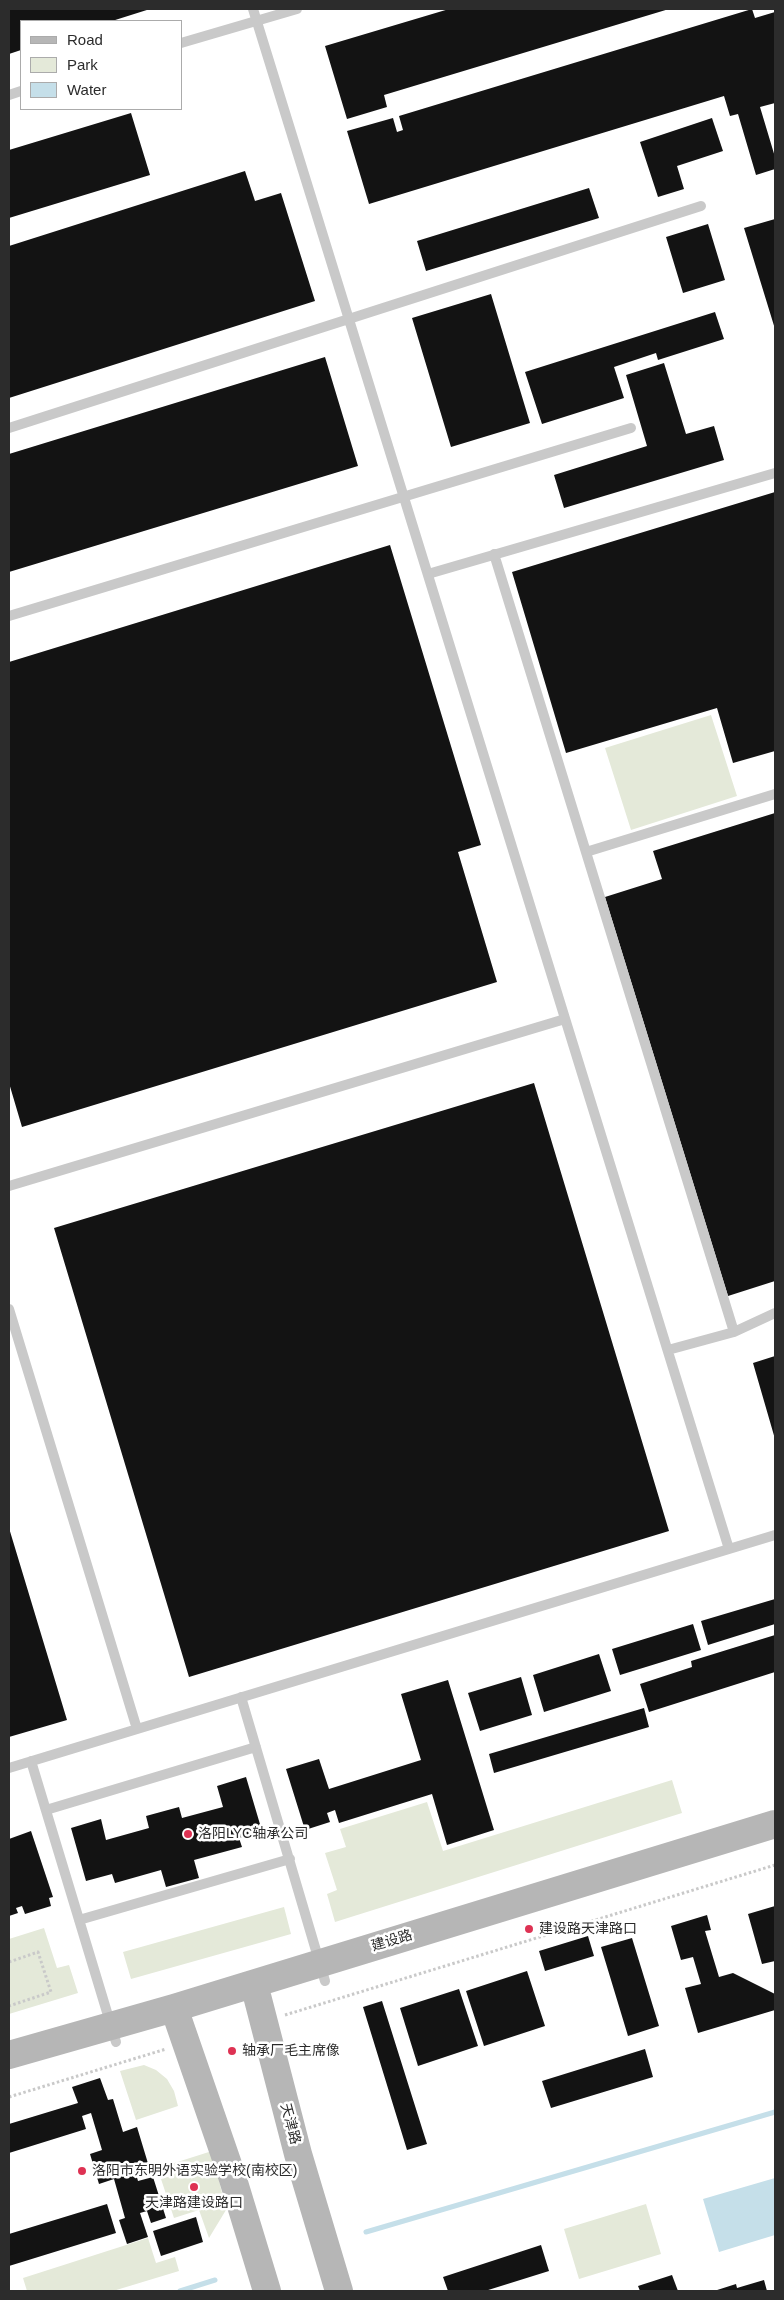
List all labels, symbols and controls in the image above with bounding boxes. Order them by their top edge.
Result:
legend [20,20,182,110]
text: Road [67,31,103,48]
text: Park [67,56,98,73]
text: Water [67,81,106,98]
place label: 洛阳LYC轴承公司 [198,1826,308,1842]
marker: 洛阳LYC轴承公司 [182,1828,194,1840]
place label: 建设路天津路口 [539,1921,637,1937]
marker: 建设路天津路口 [523,1923,535,1935]
street label: 建设路 [369,1927,415,1955]
place label: 轴承厂毛主席像 [242,2043,340,2059]
marker: 轴承厂毛主席像 [226,2045,238,2057]
street label: 天津路 [276,2102,304,2146]
place label: 洛阳市东明外语实验学校(南校区) [92,2163,297,2179]
marker: 洛阳市东明外语实验学校(南校区) [76,2165,88,2177]
marker: 天津路建设路口 [188,2181,200,2193]
place label: 天津路建设路口 [145,2195,243,2211]

